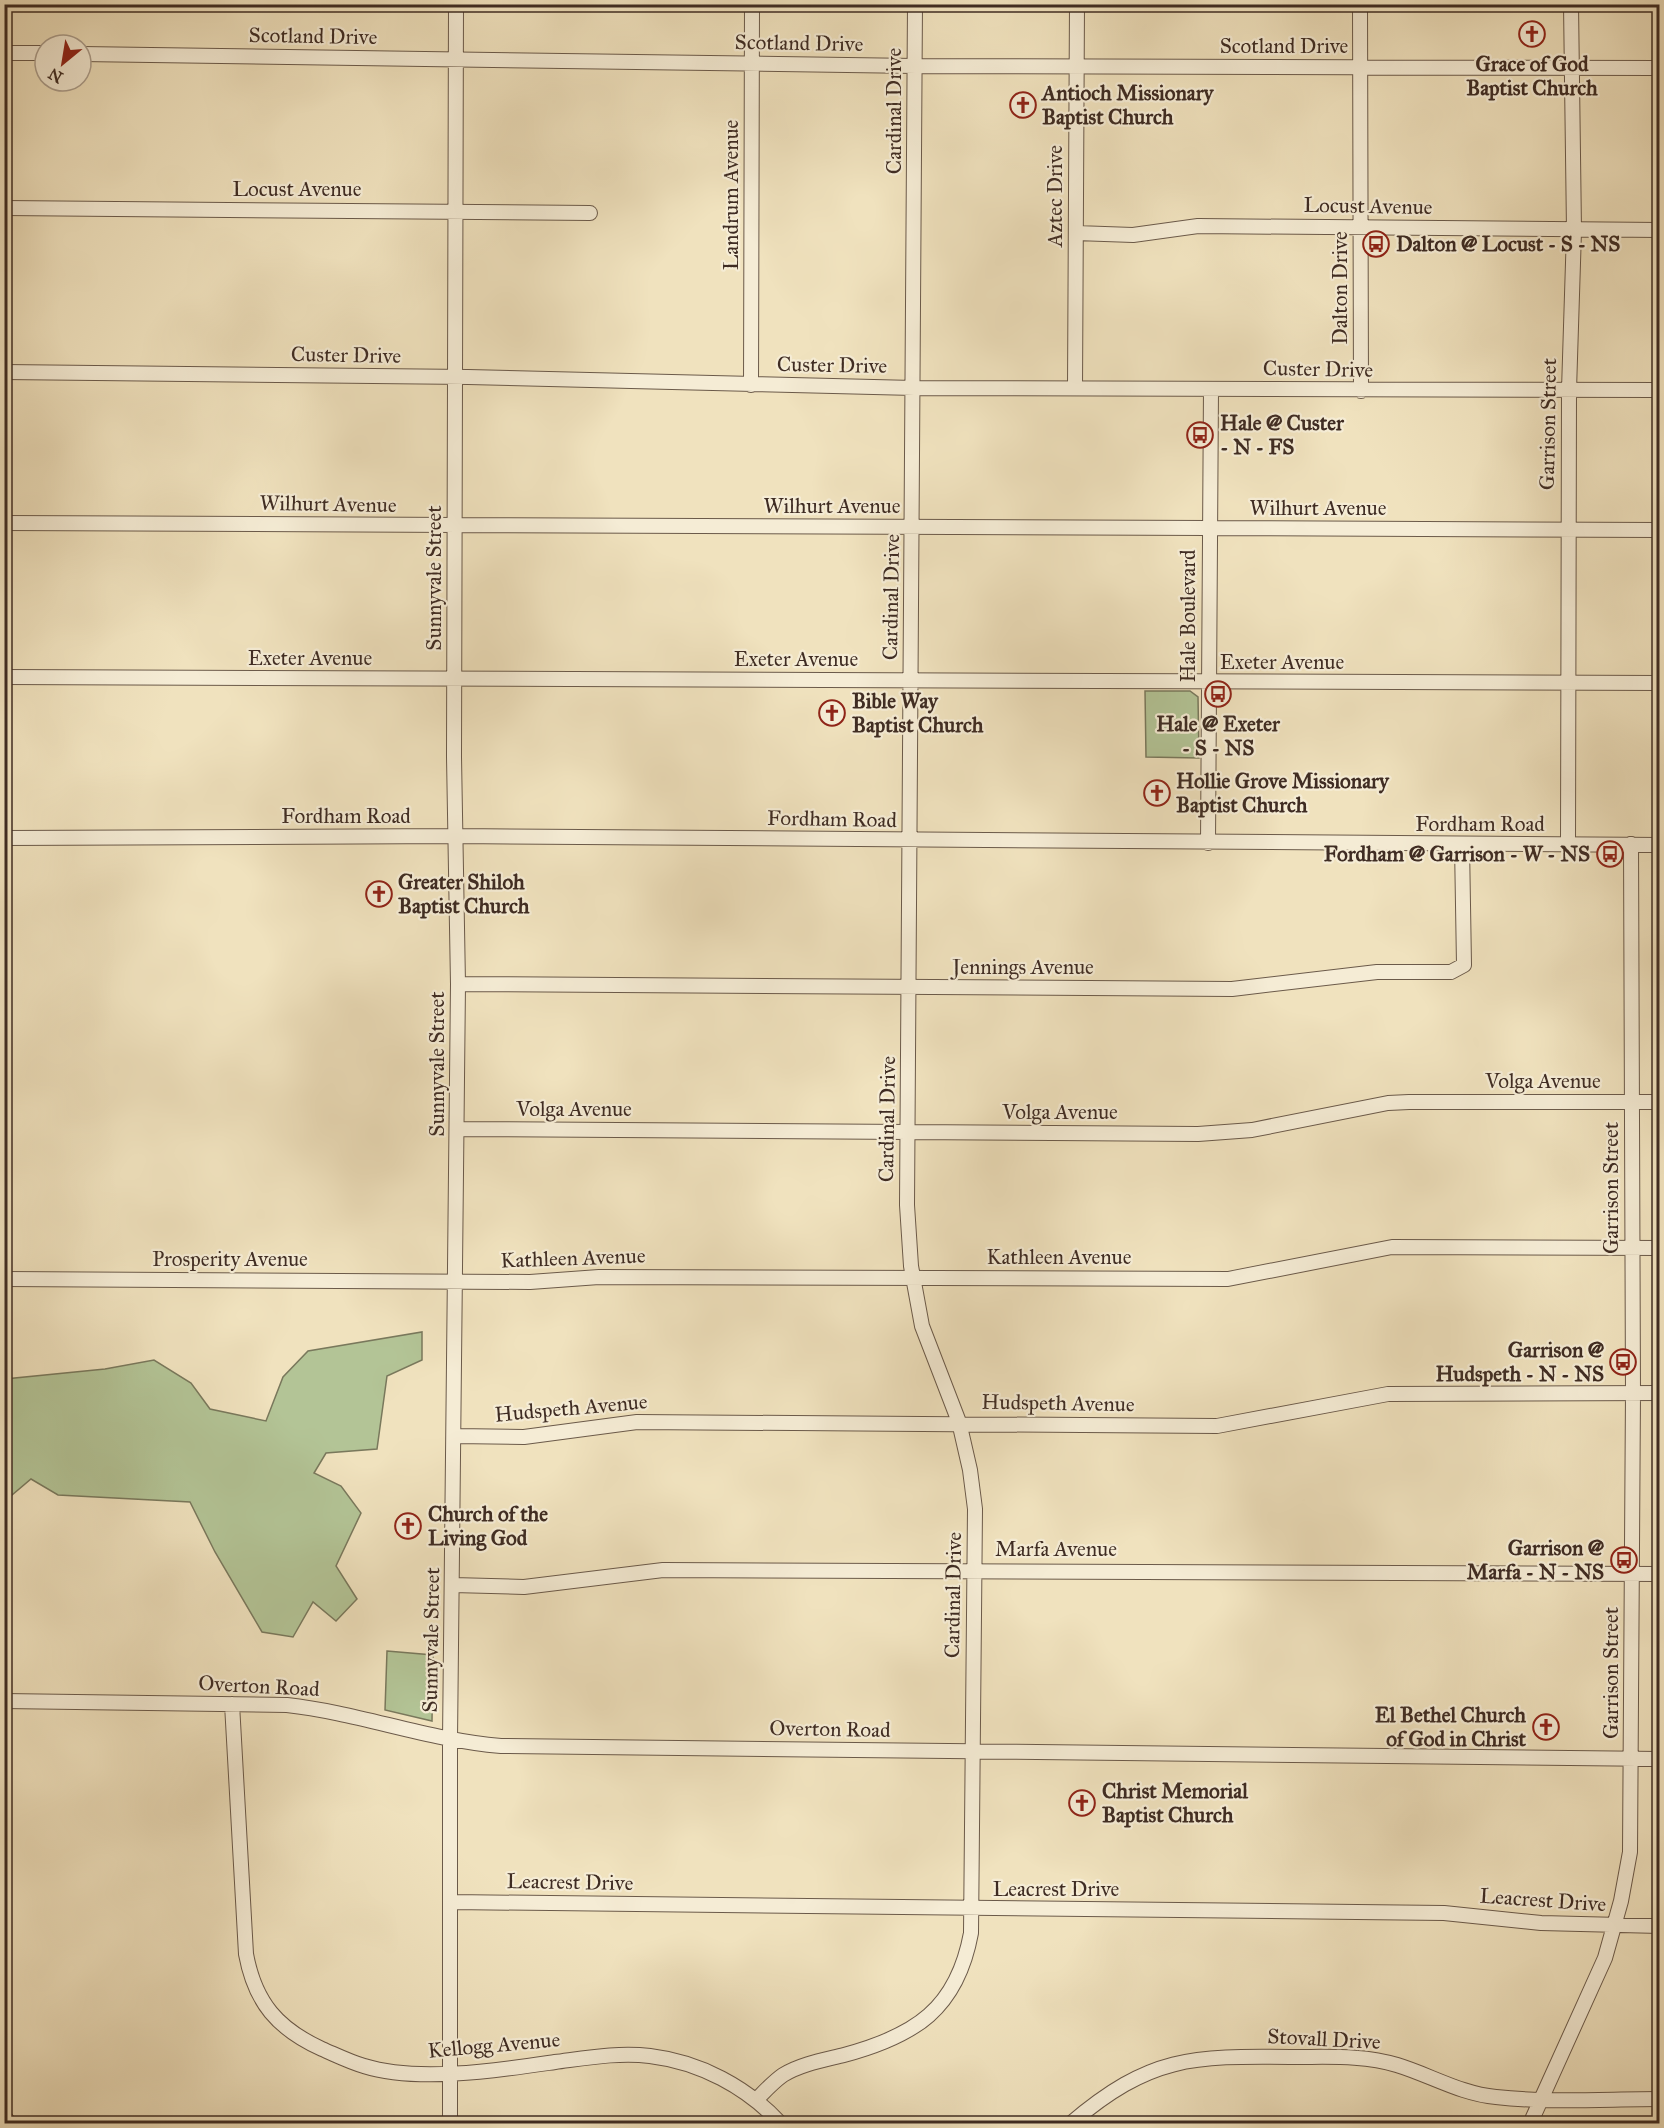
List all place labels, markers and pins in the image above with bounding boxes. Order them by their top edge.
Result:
church icon: Grace of God Baptist Church [1517,19,1547,49]
place label: Grace of God Baptist Church [1466,51,1598,101]
place label: Antioch Missionary Baptist Church [1040,80,1215,130]
church icon: Antioch Missionary Baptist Church [1008,90,1038,120]
bus stop icon: Dalton @ Locust - S - NS [1361,229,1391,259]
place label: Dalton @ Locust - S - NS [1396,231,1620,257]
place label: Hale @ Custer - N - FS [1220,410,1345,460]
bus stop icon: Hale @ Custer - N - FS [1185,420,1215,450]
bus stop icon: Hale @ Exeter - S - NS [1203,679,1233,709]
place label: Bible Way Baptist Church [852,688,984,738]
church icon: Bible Way Baptist Church [817,698,847,728]
place label: Hale @ Exeter - S - NS [1156,711,1281,761]
place label: Hollie Grove Missionary Baptist Church [1176,768,1390,818]
church icon: Hollie Grove Missionary Baptist Church [1142,778,1172,808]
bus stop icon: Fordham @ Garrison - W - NS [1595,839,1625,869]
place label: Fordham @ Garrison - W - NS [1324,841,1590,867]
place label: Greater Shiloh Baptist Church [398,869,530,919]
church icon: Greater Shiloh Baptist Church [364,879,394,909]
place label: Garrison @ Hudspeth - N - NS [1435,1337,1605,1387]
bus stop icon: Garrison @ Hudspeth - N - NS [1608,1347,1638,1377]
place label: Church of the Living God [428,1501,548,1551]
church icon: Church of the Living God [393,1511,423,1541]
place label: Garrison @ Marfa - N - NS [1467,1535,1605,1585]
bus stop icon: Garrison @ Marfa - N - NS [1609,1545,1639,1575]
place label: El Bethel Church of God in Christ [1375,1702,1527,1752]
church icon: El Bethel Church of God in Christ [1531,1712,1561,1742]
place label: Christ Memorial Baptist Church [1102,1778,1249,1828]
church icon: Christ Memorial Baptist Church [1067,1788,1097,1818]

